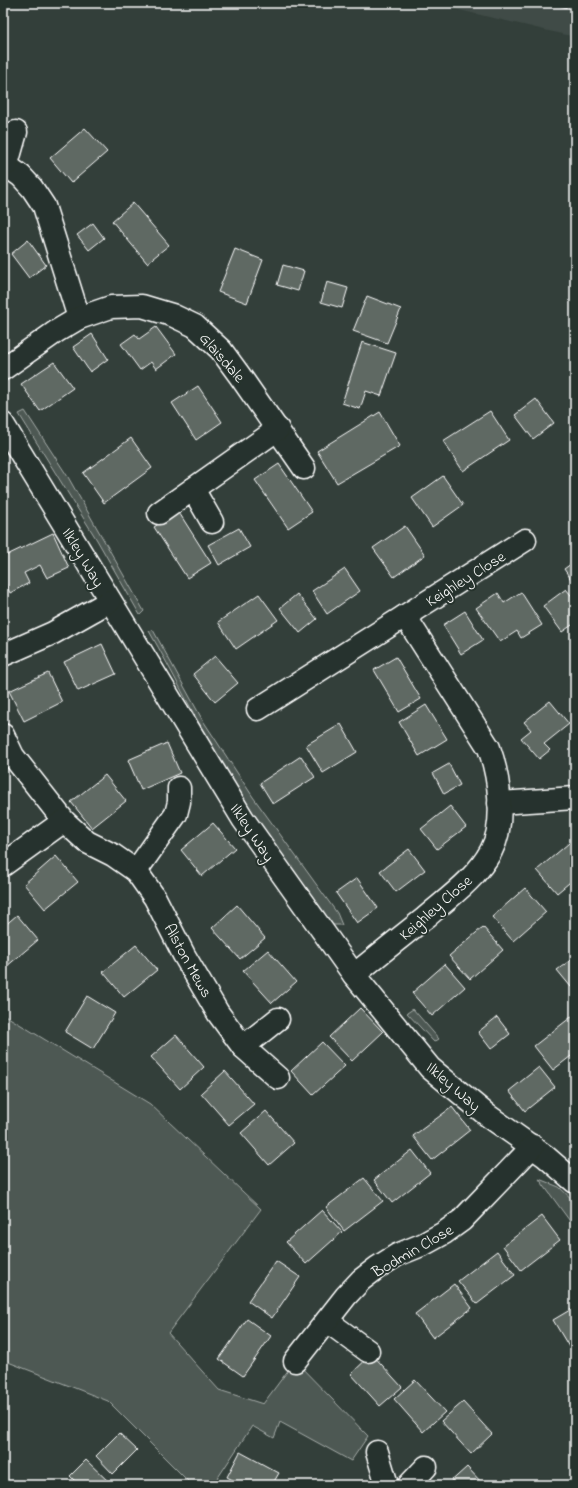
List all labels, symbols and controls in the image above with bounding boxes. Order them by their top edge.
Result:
street label: Glaisdale [193,328,251,389]
street label: Ilkley Way [55,523,110,593]
street label: Keighley Close [422,545,511,614]
street label: Ilkley Way [223,799,280,867]
street label: Keighley Close [395,869,479,947]
street label: Alston Mews [157,919,218,1003]
street label: Ilkley Way [420,1057,486,1118]
street label: Bodmin Close [367,1218,459,1285]

